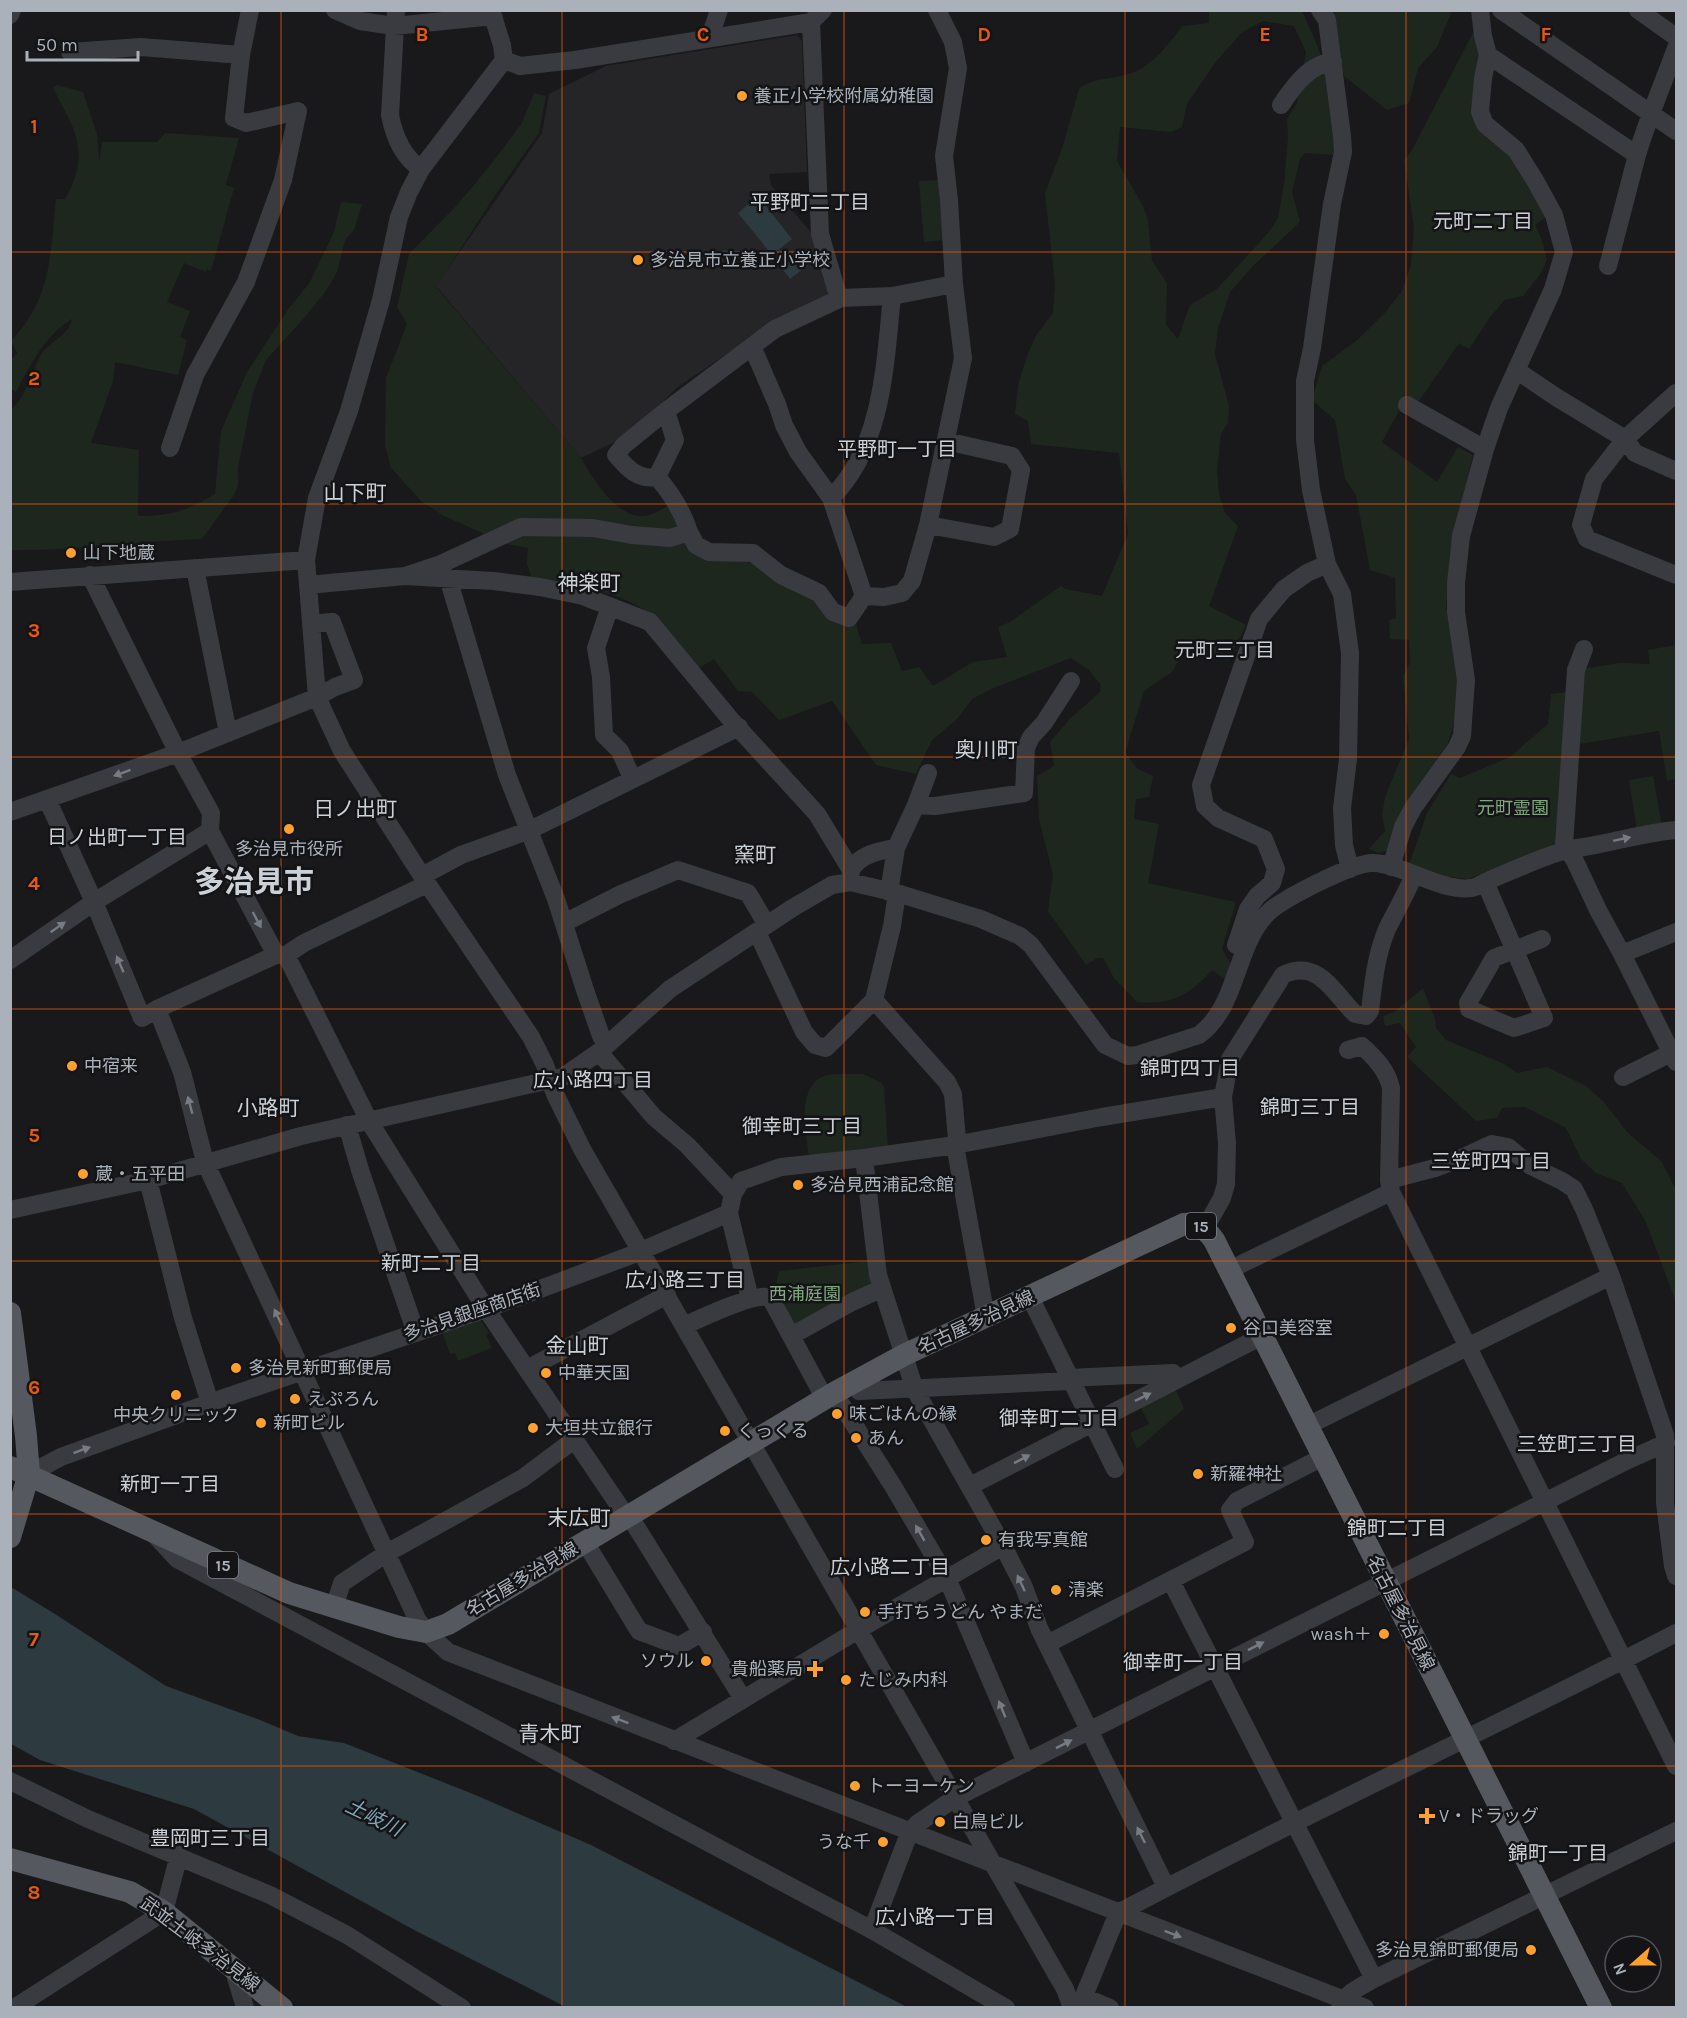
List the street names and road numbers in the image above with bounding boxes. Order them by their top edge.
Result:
road number: 15 [1186,1213,1216,1239]
street label: 多治見銀座商店街 [400,1278,544,1346]
street label: 名古屋多治見線 [914,1285,1038,1359]
street label: 名古屋多治見線 [462,1537,582,1621]
road number: 15 [208,1552,238,1578]
street label: 名古屋多治見線 [1363,1552,1439,1674]
street label: 武並土岐多治見線 [136,1892,264,1996]

